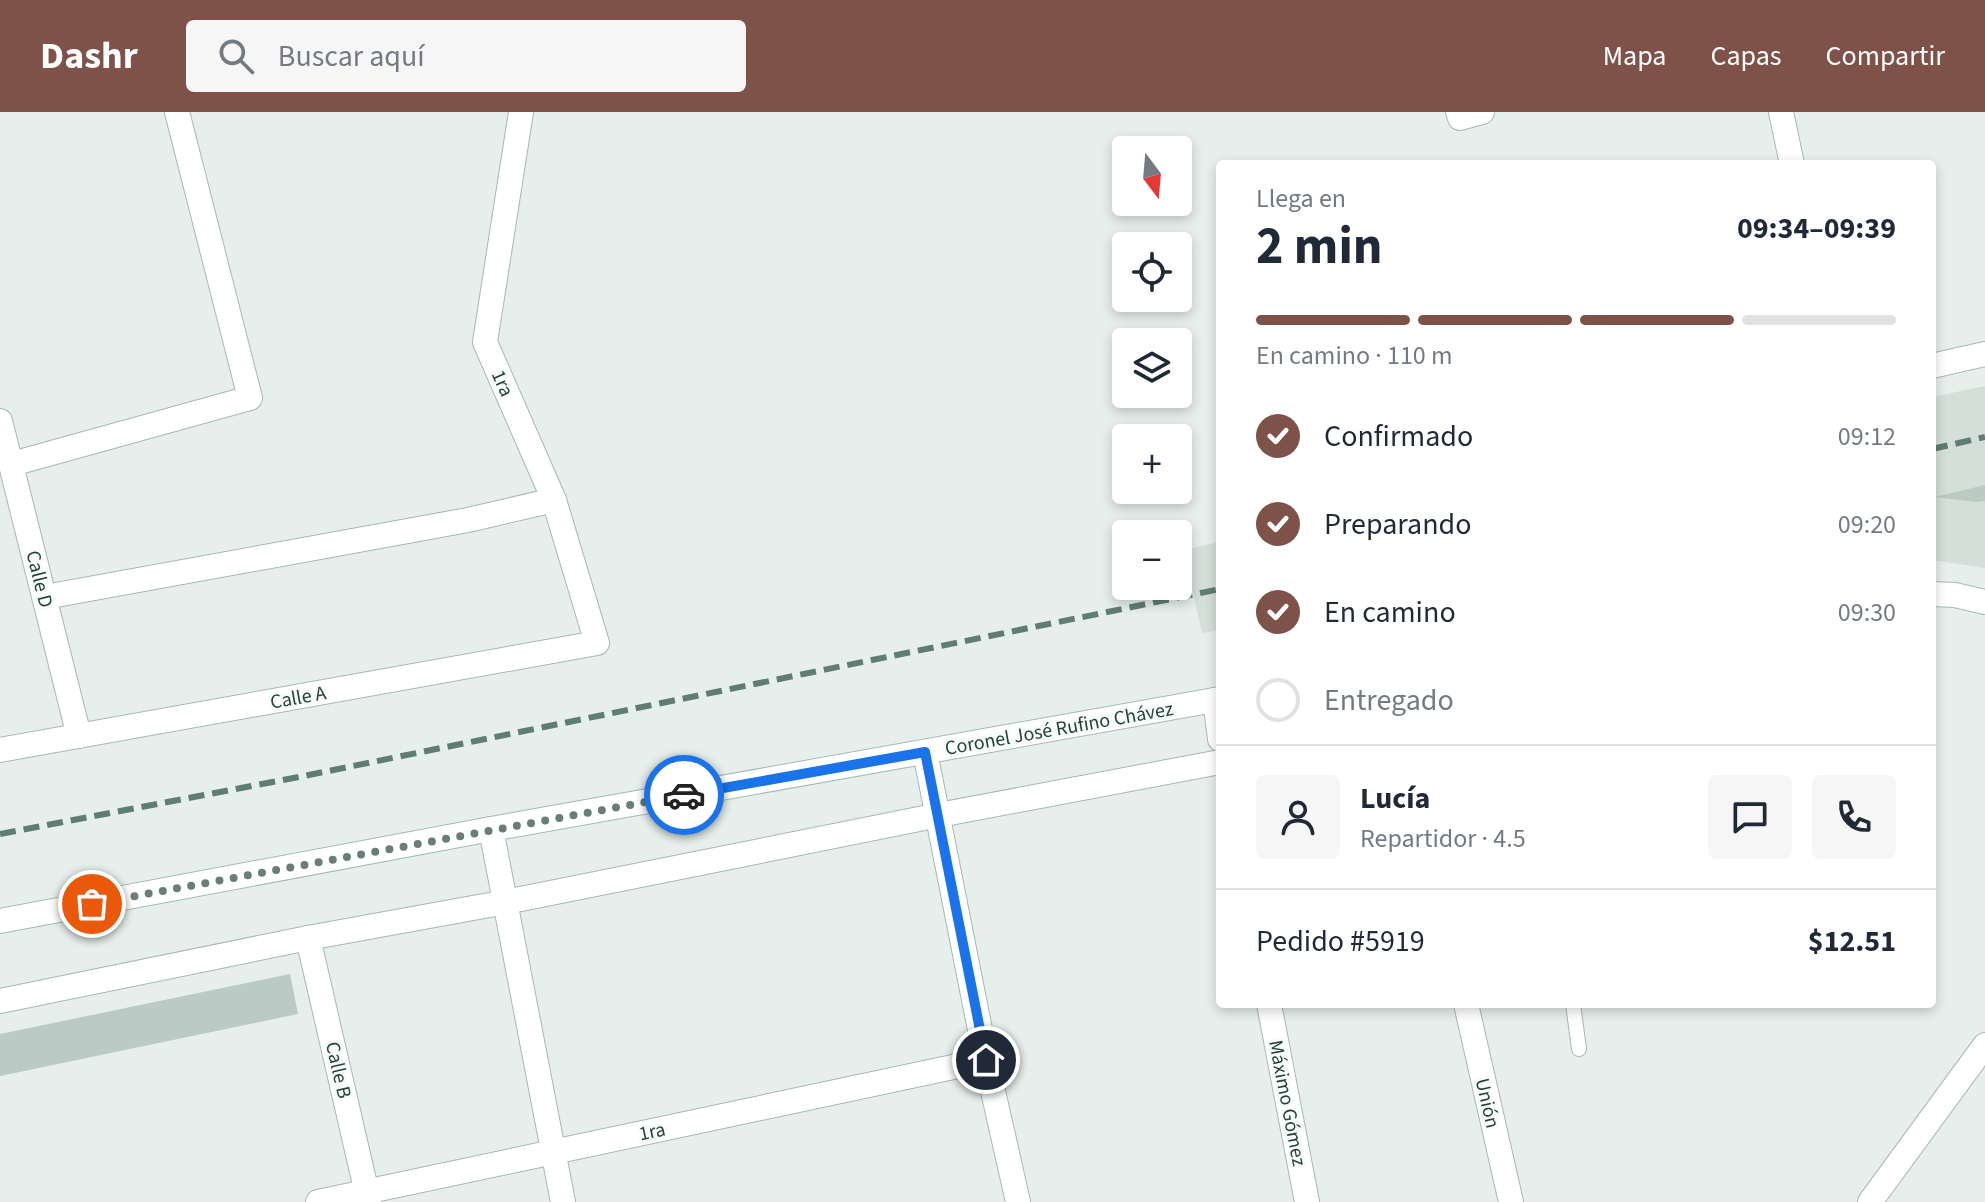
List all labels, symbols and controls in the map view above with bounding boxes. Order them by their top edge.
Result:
search box [186,20,746,92]
text: Dashr [40,29,138,83]
icon: search [214,34,258,78]
text: Buscar aquí [278,35,425,78]
text: Mapa [1603,36,1666,76]
text: Capas [1710,36,1782,76]
text: Compartir [1826,36,1945,76]
north arrow [1112,136,1192,216]
map controls [1112,136,1192,600]
text: Llega en [1256,180,1346,217]
text: 09:34–09:39 [1737,207,1896,250]
text: 2 min [1256,210,1383,284]
button: locate [1112,232,1192,312]
button: layers [1112,328,1192,408]
text: En camino · 110 m [1256,337,1452,374]
street label: 1ra [484,366,520,401]
icon: check [1256,414,1300,458]
text: Confirmado [1324,415,1473,458]
text: 09:12 [1838,418,1896,455]
button: + [1112,424,1192,504]
icon: check [1256,502,1300,546]
text: Preparando [1324,503,1471,546]
text: 09:20 [1838,506,1896,543]
button: − [1112,520,1192,600]
street label: Calle D [18,548,60,611]
icon: check [1256,590,1300,634]
text: En camino [1324,591,1456,634]
text: 09:30 [1838,594,1896,631]
street label: Calle A [268,679,329,717]
text: Entregado [1324,679,1454,722]
street label: Coronel José Rufino Chávez [943,695,1176,763]
courier [644,755,724,835]
icon: car [662,773,706,817]
button: person [1256,775,1340,859]
button: chat [1708,775,1792,859]
button: phone [1812,775,1896,859]
text: Lucía [1360,777,1430,820]
text: Repartidor · 4.5 [1360,820,1526,857]
pin [58,870,126,938]
icon: bag [70,882,114,926]
text: Pedido #5919 [1256,920,1425,963]
text: $12.51 [1808,920,1896,963]
pin [952,1026,1020,1094]
icon: home [964,1038,1008,1082]
street label: Máximo Gómez [1261,1038,1313,1169]
street label: Calle B [318,1039,358,1101]
street label: Unión [1468,1075,1506,1131]
street label: 1ra [636,1116,668,1148]

